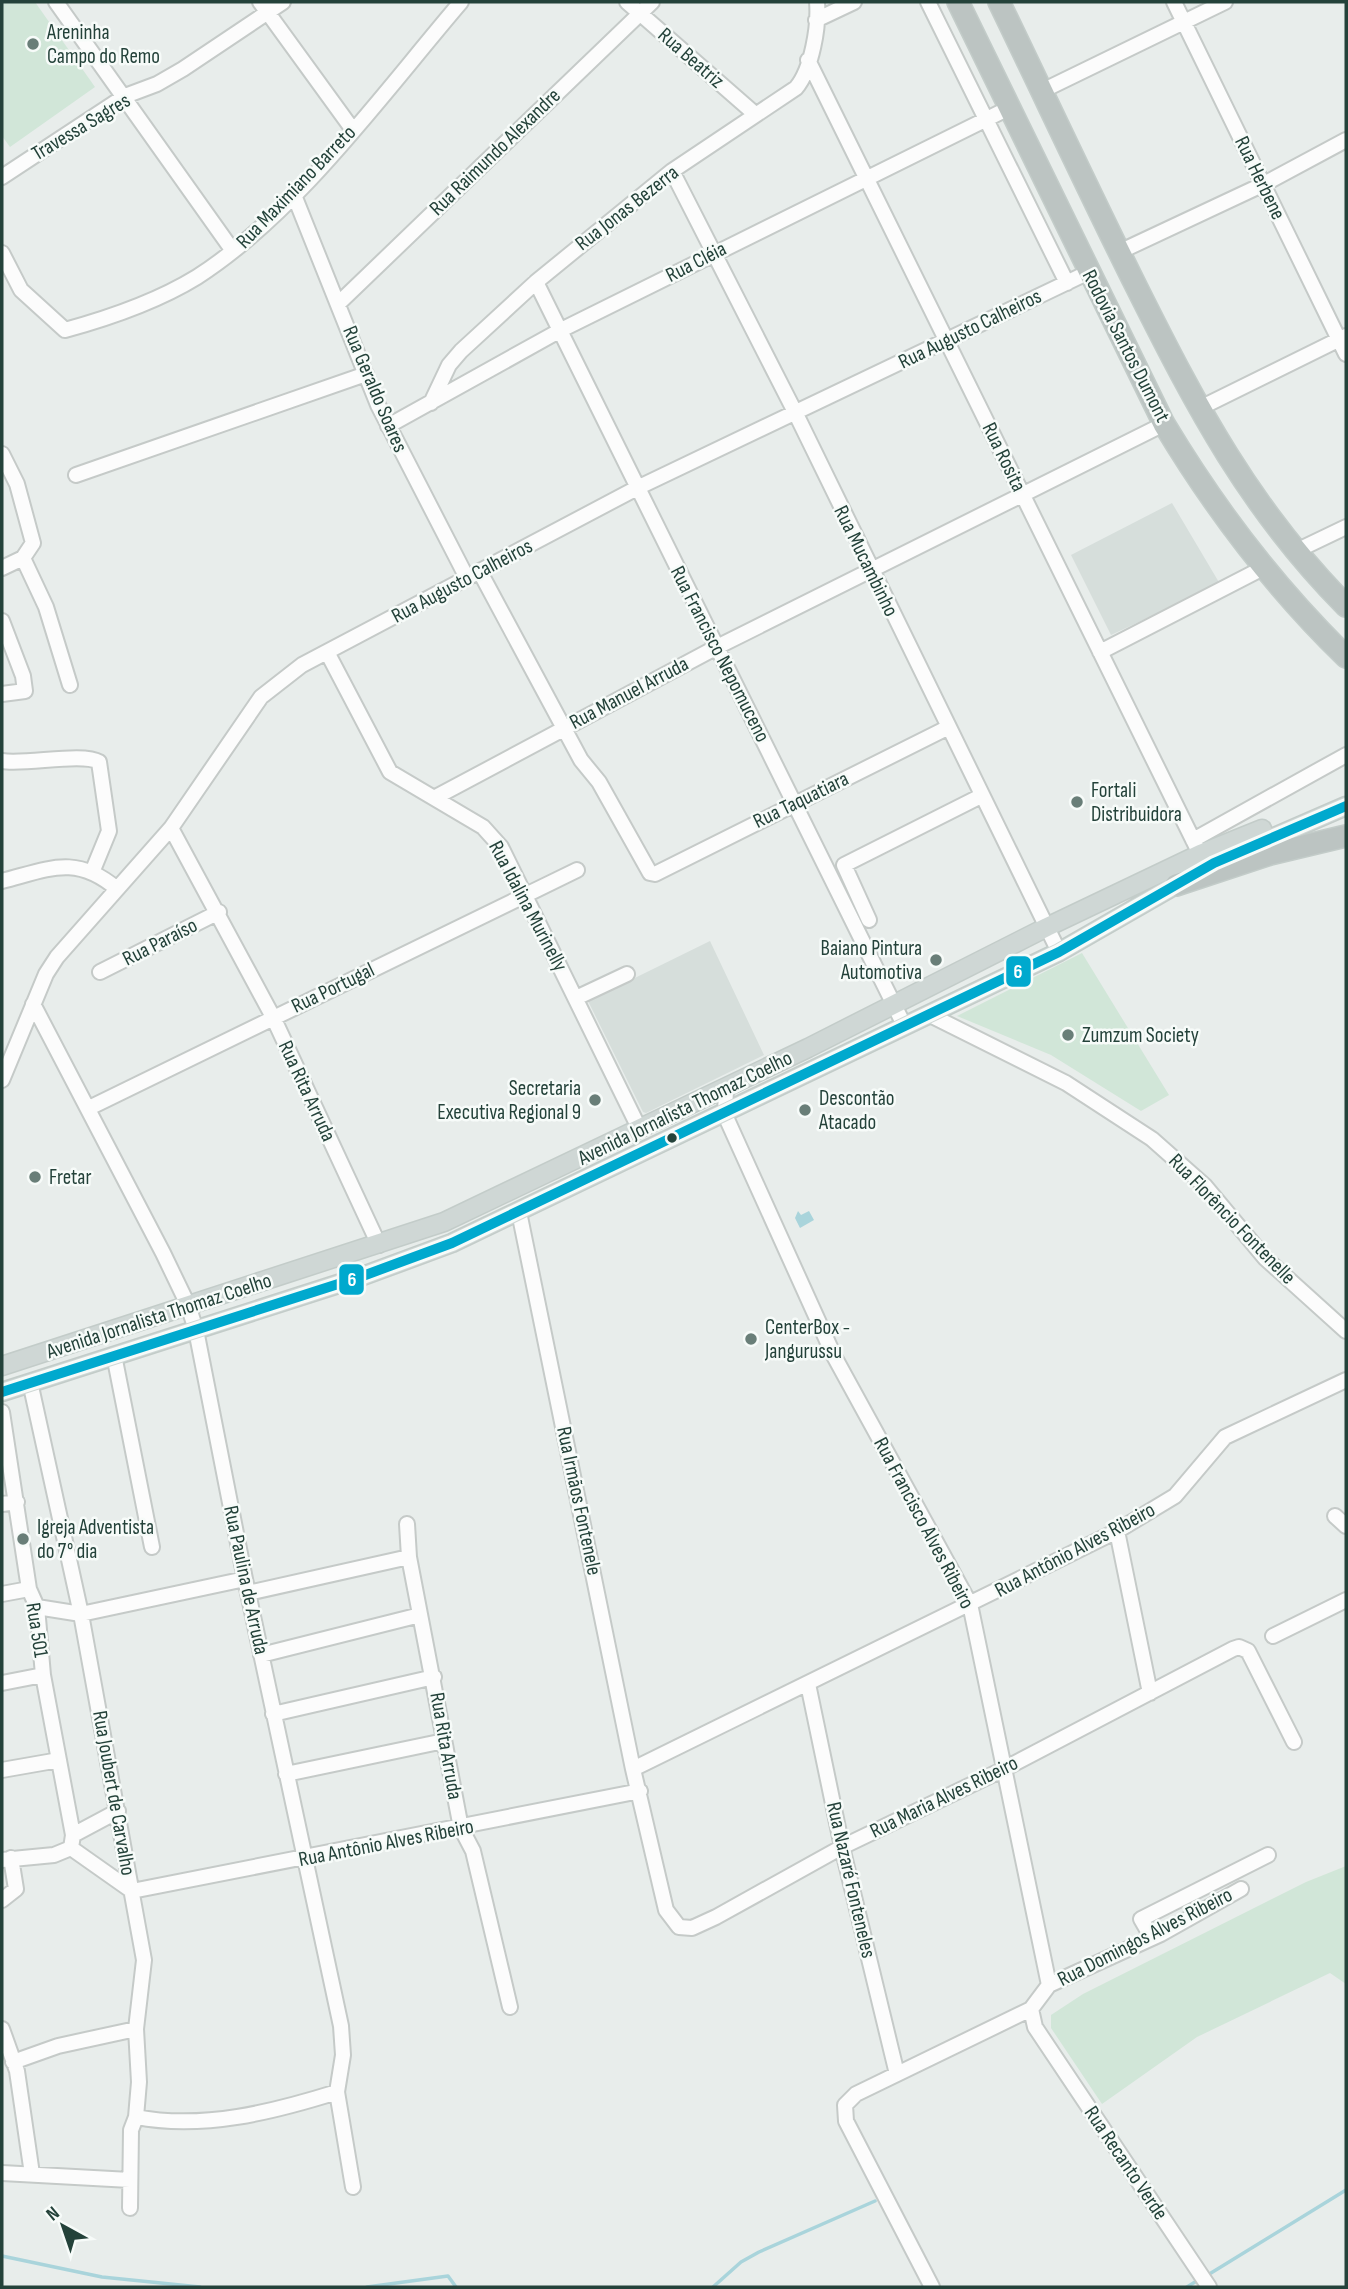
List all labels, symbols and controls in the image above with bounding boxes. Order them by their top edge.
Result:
place label: Areninha Campo do Remo [46,20,160,69]
street label: Rua Beatriz [653,22,730,94]
marker: Areninha Campo do Remo [25,36,41,52]
street label: Rua Raimundo Alexandre [424,83,566,221]
street label: Travessa Sagres [27,88,135,166]
street label: Rua Maximiano Barreto [231,120,361,254]
street label: Rua Herbene [1229,132,1291,224]
street label: Rua Jonas Bezerra [570,160,684,256]
street label: Rua Cléia [662,236,730,288]
street label: Rodovia Santos Dumont [1077,266,1175,426]
street label: Rua Augusto Calheiros [895,284,1045,374]
street label: Rua Geraldo Soares [337,322,413,456]
street label: Rua Rosita [977,418,1031,496]
street label: Rua Mucambinho [828,502,904,620]
street label: Rua Augusto Calheiros [387,533,537,629]
street label: Rua Francisco Nepomuceno [665,562,775,746]
street label: Rua Manuel Arruda [565,651,693,735]
street label: Rua Taquatiara [749,766,853,834]
place label: Fortali Distribuidora [1091,778,1182,827]
marker: Fortali Distribuidora [1069,794,1085,810]
street label: Rua Idalina Murinelly [483,836,573,976]
street label: Rua Paraíso [118,913,202,971]
place label: Baiano Pintura Automotiva [821,936,922,985]
marker: Baiano Pintura Automotiva [928,952,944,968]
line badge: 6 [1005,955,1032,988]
street label: Rua Portugal [288,957,378,1019]
text: 6 [1014,961,1023,984]
place label: Zumzum Society [1082,1023,1199,1048]
marker: Zumzum Society [1060,1027,1076,1043]
street label: Rua Rita Arruda [273,1037,341,1145]
street label: Avenida Jornalista Thomaz Coelho [573,1045,796,1171]
place label: Secretaria Executiva Regional 9 [437,1076,581,1125]
place label: Descontão Atacado [818,1086,895,1135]
marker: Secretaria Executiva Regional 9 [587,1092,603,1108]
marker: Descontão Atacado [797,1102,813,1118]
unlabelled marker [665,1131,679,1145]
street label: Rua Florêncio Fontenelle [1163,1148,1301,1290]
place label: Fretar [49,1165,91,1190]
marker: Fretar [27,1169,43,1185]
line badge: 6 [338,1263,365,1296]
street label: Avenida Jornalista Thomaz Coelho [42,1268,275,1365]
text: 6 [348,1269,357,1292]
place label: CenterBox - Jangurussu [764,1315,850,1364]
marker: CenterBox - Jangurussu [743,1331,759,1347]
street label: Rua Irmãos Fontenele [551,1424,607,1578]
street label: Rua Francisco Alves Ribeiro [868,1433,980,1613]
street label: Rua Antônio Alves Ribeiro [991,1497,1159,1603]
street label: Rua Paulina de Arruda [218,1503,274,1657]
place label: Igreja Adventista do 7° dia [37,1515,154,1564]
marker: Igreja Adventista do 7° dia [15,1531,31,1547]
street label: Rua 501 [20,1601,54,1660]
street label: Rua Rita Arruda [424,1691,468,1801]
street label: Rua Joubert de Carvalho [87,1709,141,1877]
street label: Rua Maria Alves Ribeiro [866,1750,1022,1844]
street label: Rua Nazaré Fonteneles [821,1800,881,1960]
street label: Rua Antônio Alves Ribeiro [296,1814,476,1872]
street label: Rua Domingos Alves Ribeiro [1053,1882,1237,1992]
street label: Rua Recanto Verde [1079,2101,1173,2225]
north arrow [28,2191,98,2261]
text: N [42,2202,64,2226]

